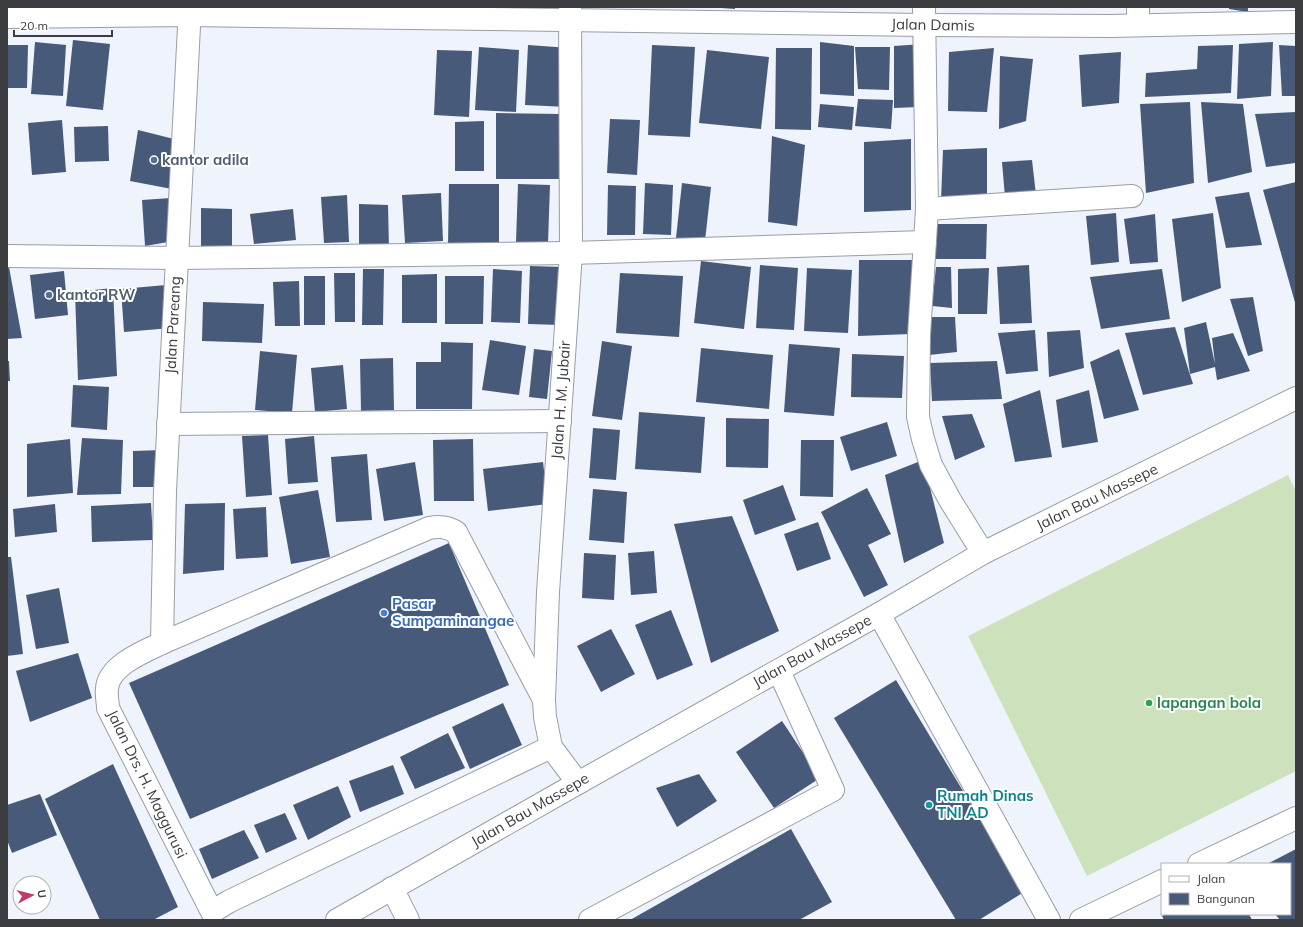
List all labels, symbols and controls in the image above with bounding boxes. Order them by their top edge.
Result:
scale bar [14,12,112,38]
street label: Jalan Damis [891,14,975,35]
text: 20 m [20,18,48,33]
place label: kantor adila [162,150,249,169]
marker: kantor adila [149,155,159,165]
street label: Jalan Pareang [160,276,185,374]
place label: kantor RW [57,285,135,304]
marker: kantor RW [44,290,54,300]
street label: Jalan H. M. Jubair [547,339,574,460]
street label: Jalan Bau Massepe [1033,459,1161,534]
place label: Pasar Sumpaminangae [392,594,514,630]
marker: Pasar Sumpaminangae [379,608,389,618]
street label: Jalan Bau Massepe [749,610,875,691]
place label: lapangan bola [1157,693,1261,712]
marker: lapangan bola [1144,698,1154,708]
street label: Jalan Drs. H. Maggurusi [103,706,192,861]
street label: Jalan Bau Massepe [467,768,592,851]
place label: Rumah Dinas TNI AD [937,786,1034,822]
marker: Rumah Dinas TNI AD [924,800,934,810]
legend [1161,863,1291,915]
text: Jalan [1197,871,1225,886]
north arrow [12,875,52,915]
text: U [34,889,49,899]
text: Bangunan [1197,891,1255,906]

